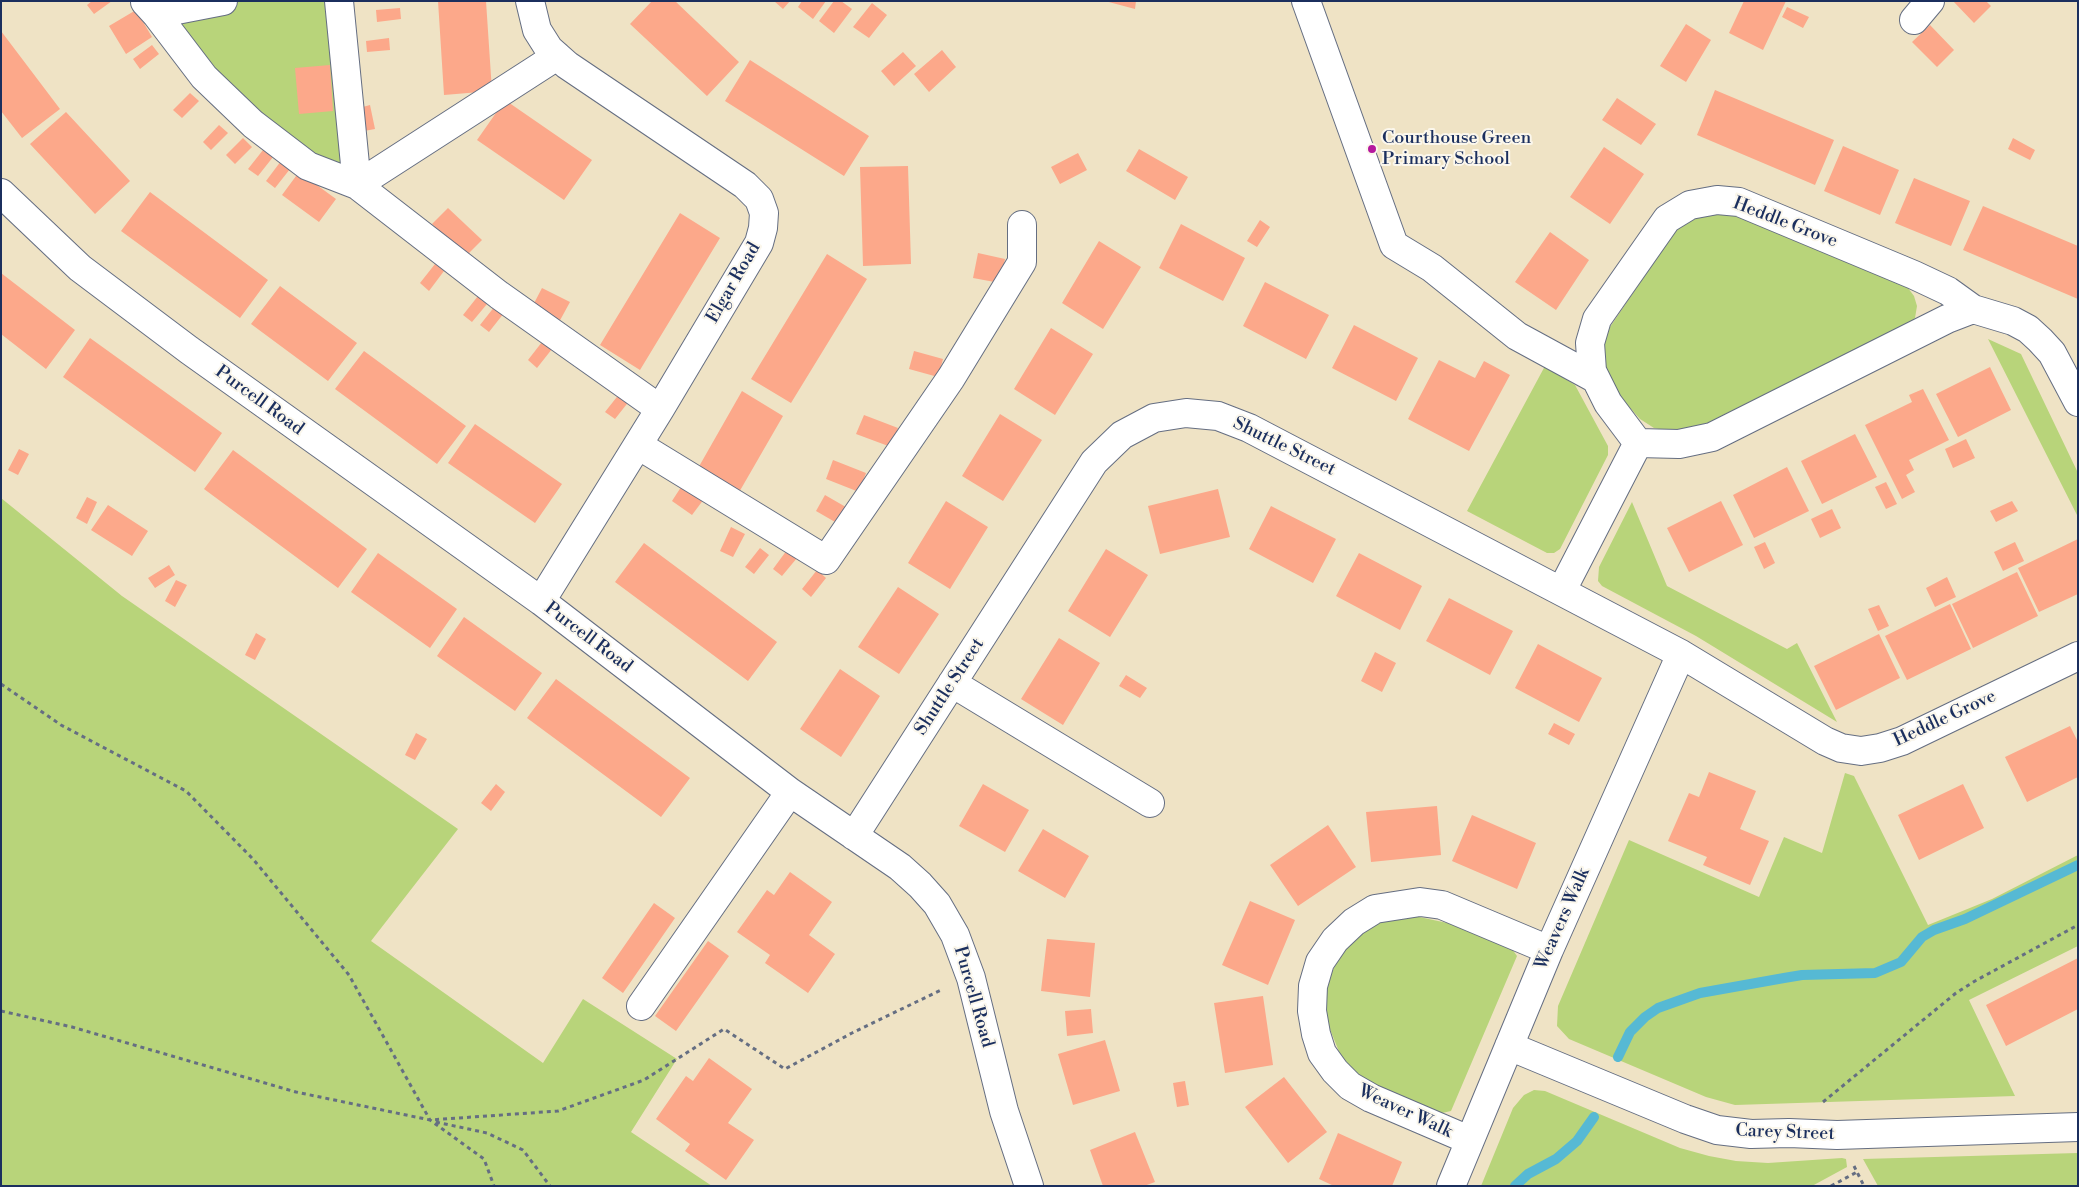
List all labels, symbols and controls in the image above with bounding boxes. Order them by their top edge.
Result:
place label: Courthouse Green Primary School [1382,128,1531,170]
marker: Courthouse Green Primary School [1366,143,1378,155]
street label: Heddle Grove [1730,193,1840,253]
street label: Elgar Road [702,239,766,327]
street label: Purcell Road [210,362,308,440]
street label: Shuttle Street [1229,413,1339,481]
street label: Purcell Road [540,598,636,678]
street label: Shuttle Street [911,634,989,740]
street label: Heddle Grove [1890,686,2000,752]
street label: Weavers Walk [1531,865,1595,973]
street label: Purcell Road [948,944,998,1050]
street label: Weaver Walk [1354,1081,1456,1143]
street label: Carey Street [1735,1120,1835,1146]

